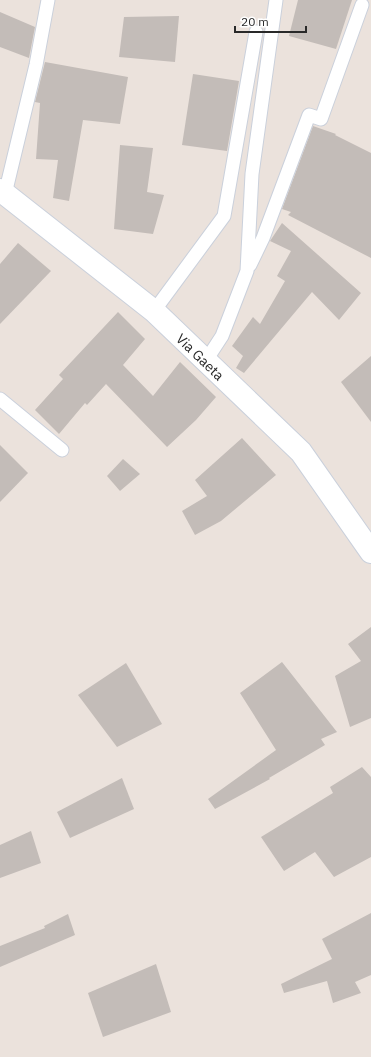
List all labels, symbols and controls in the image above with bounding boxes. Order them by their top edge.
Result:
scale bar [235,8,306,34]
text: 20 m [241,14,269,29]
street label: Via Gaeta [172,330,228,385]

